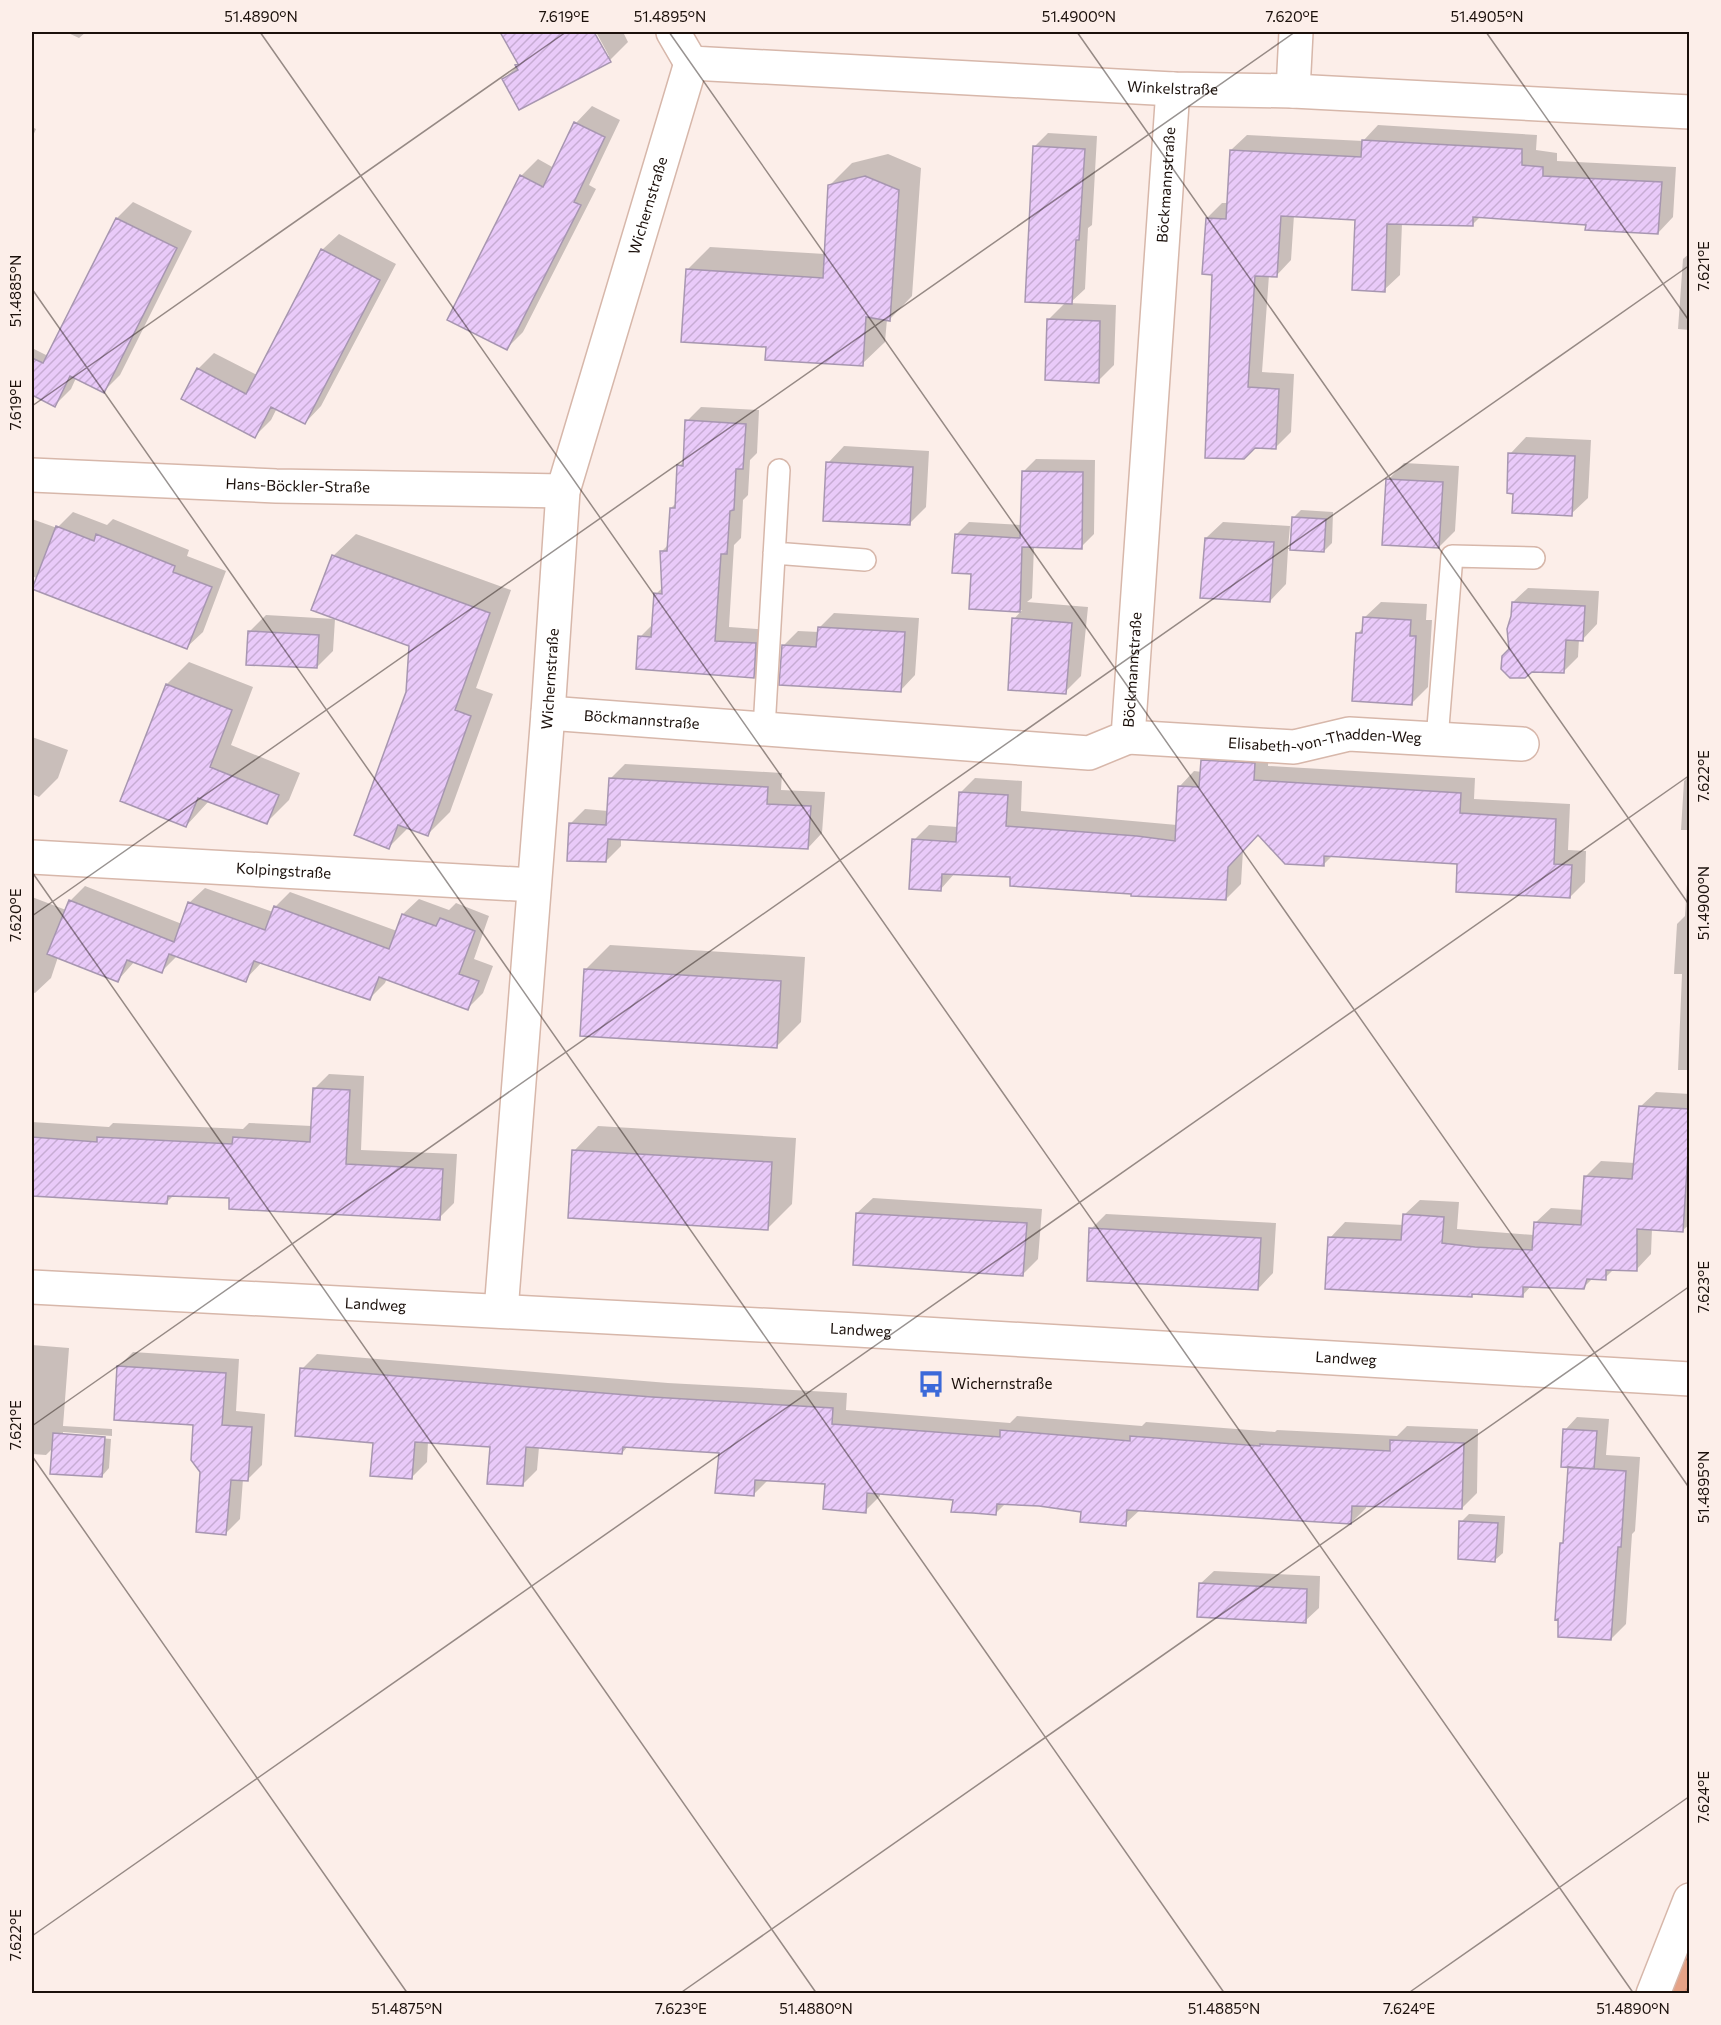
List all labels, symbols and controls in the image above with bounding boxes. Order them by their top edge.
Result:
text: 51.4890°N [224,7,298,25]
text: 7.619°E [539,7,589,25]
text: 51.4895°N [634,7,706,25]
text: 51.4900°N [1042,7,1116,25]
text: 7.620°E [1265,7,1319,25]
text: 51.4905°N [1450,7,1524,25]
street label: Winkelstraße [1127,77,1218,98]
street label: Böckmannstraße [1152,126,1178,243]
street label: Wichernstraße [624,154,670,257]
text: 7.621°E [1694,241,1712,291]
text: 51.4885°N [6,255,24,327]
text: 7.619°E [6,380,24,430]
street label: Hans-Böckler-Straße [225,474,370,496]
street label: Böckmannstraße [1119,611,1145,728]
street label: Wichernstraße [537,628,562,730]
street label: Böckmannstraße [583,706,700,732]
street label: Elisabeth-von-Thadden-Weg [1228,724,1422,755]
text: 7.622°E [1694,750,1712,802]
street label: Kolpingstraße [235,858,332,882]
text: 51.4900°N [1694,866,1712,940]
text: 7.620°E [6,888,24,942]
text: 7.623°E [1694,1261,1712,1313]
street label: Landweg [344,1293,407,1314]
street label: Landweg [830,1319,892,1340]
street label: Landweg [1315,1347,1377,1369]
bus stop icon: Wichernstraße [916,1369,946,1399]
place label: Wichernstraße [951,1374,1052,1392]
text: 7.621°E [6,1400,24,1450]
text: 51.4895°N [1694,1451,1712,1523]
text: 7.624°E [1694,1771,1712,1823]
text: 7.622°E [6,1909,24,1961]
text: 51.4875°N [371,1999,443,2017]
text: 7.623°E [655,1999,707,2017]
text: 51.4880°N [779,1999,853,2017]
text: 51.4885°N [1188,1999,1260,2017]
text: 7.624°E [1383,1999,1435,2017]
text: 51.4890°N [1596,1999,1670,2017]

